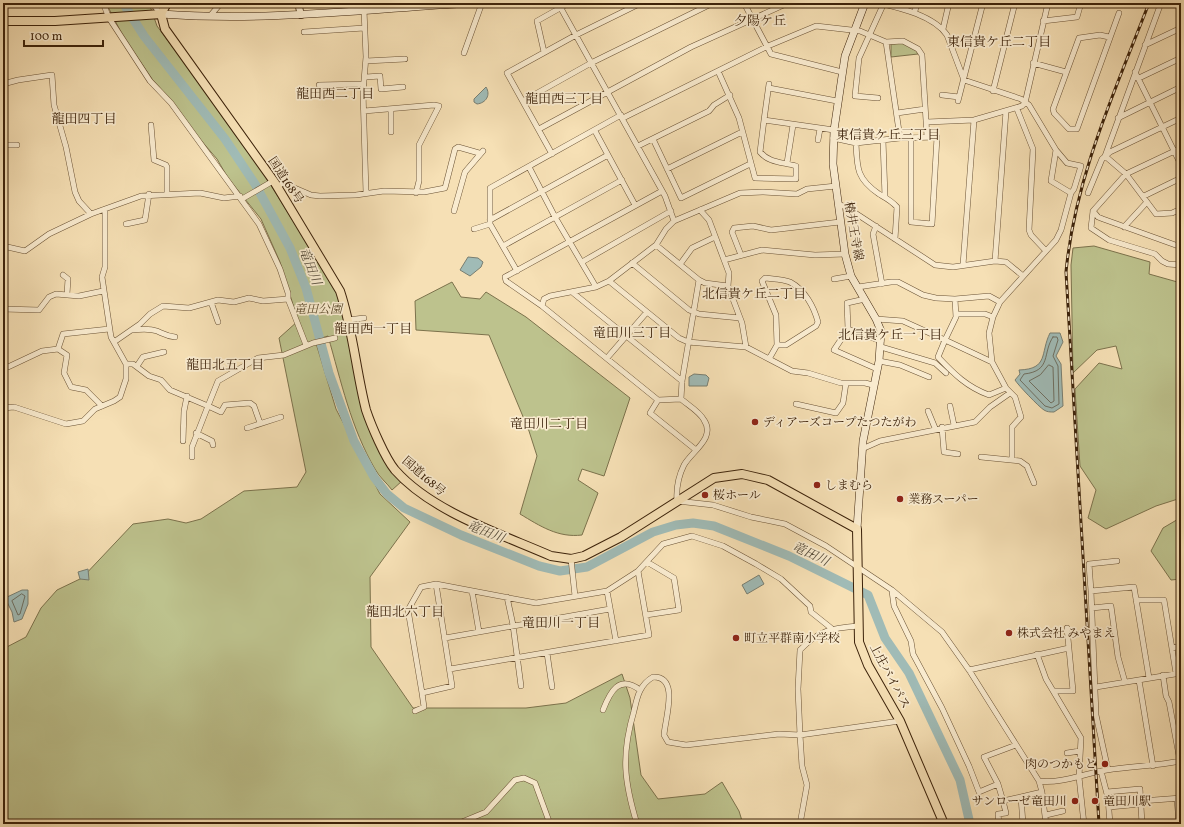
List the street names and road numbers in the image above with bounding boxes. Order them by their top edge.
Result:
street label: 国道168号 [264,154,307,207]
street label: 椿井王寺線 [840,200,866,262]
street label: 国道168号 [398,453,449,500]
street label: 上庄バイパス [865,641,913,712]

